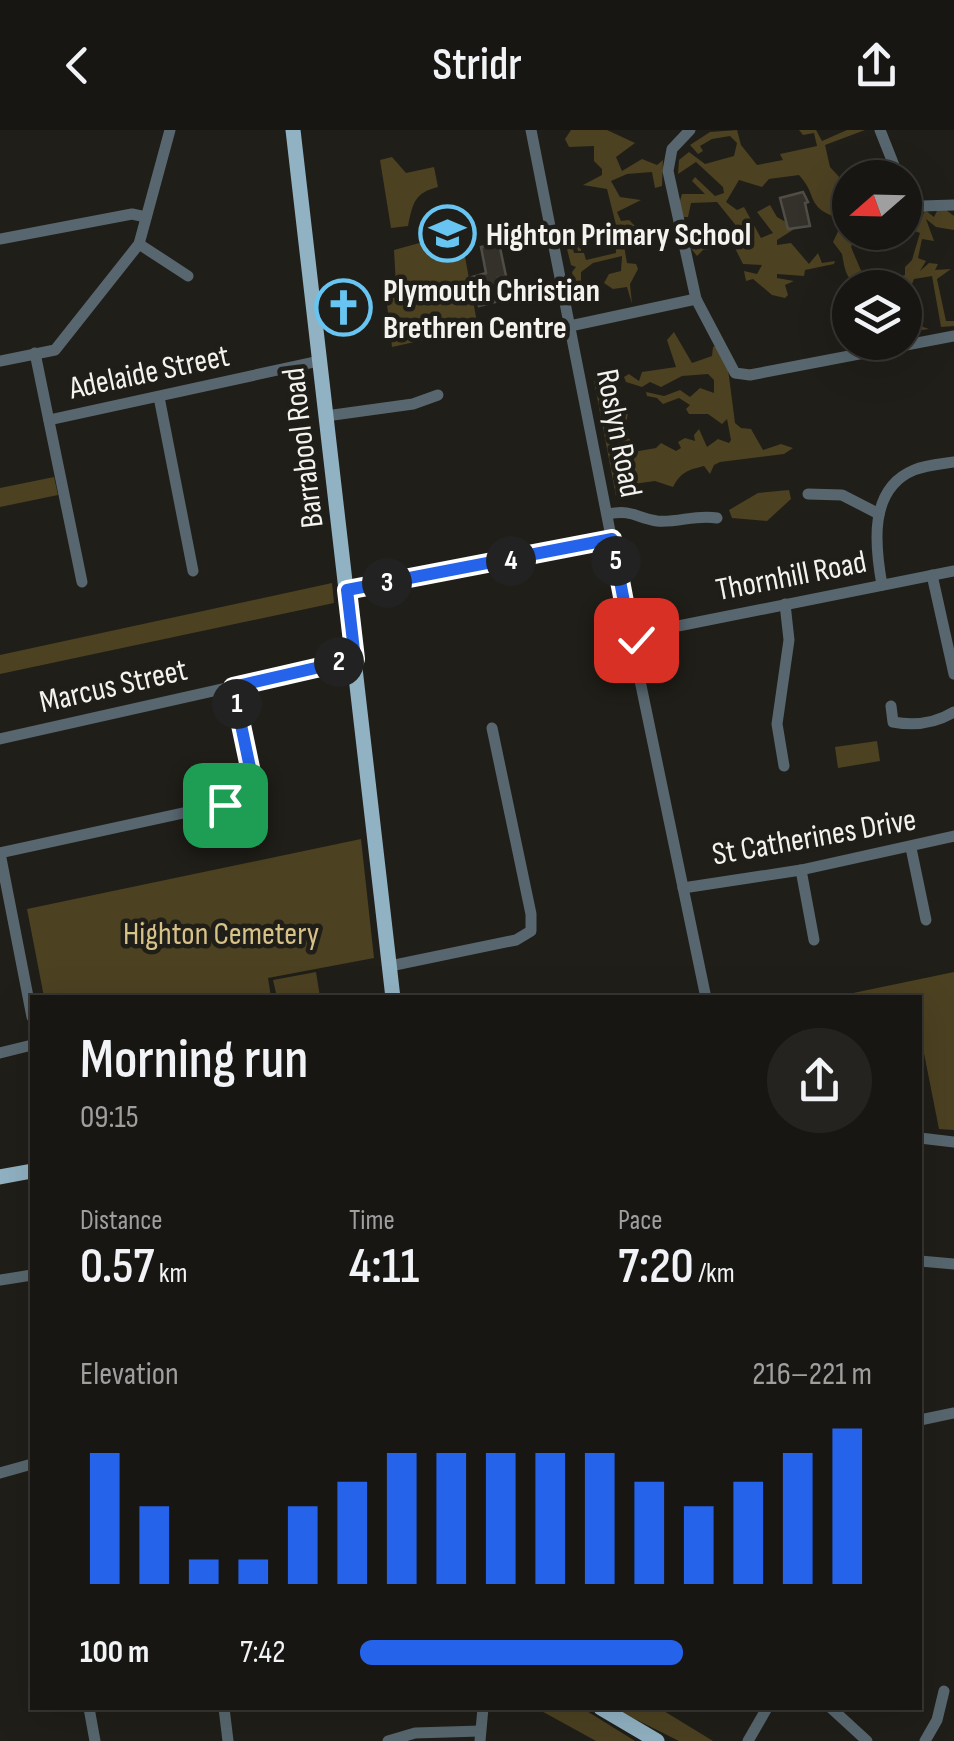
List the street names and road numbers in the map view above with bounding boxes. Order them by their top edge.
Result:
street label: Adelaide Street [65,337,233,409]
street label: Barrabool Road [274,366,333,530]
street label: Roslyn Road [587,366,650,501]
street label: Thornhill Road [713,543,870,610]
street label: Marcus Street [36,651,191,722]
street label: St Catherines Drive [709,800,919,875]

